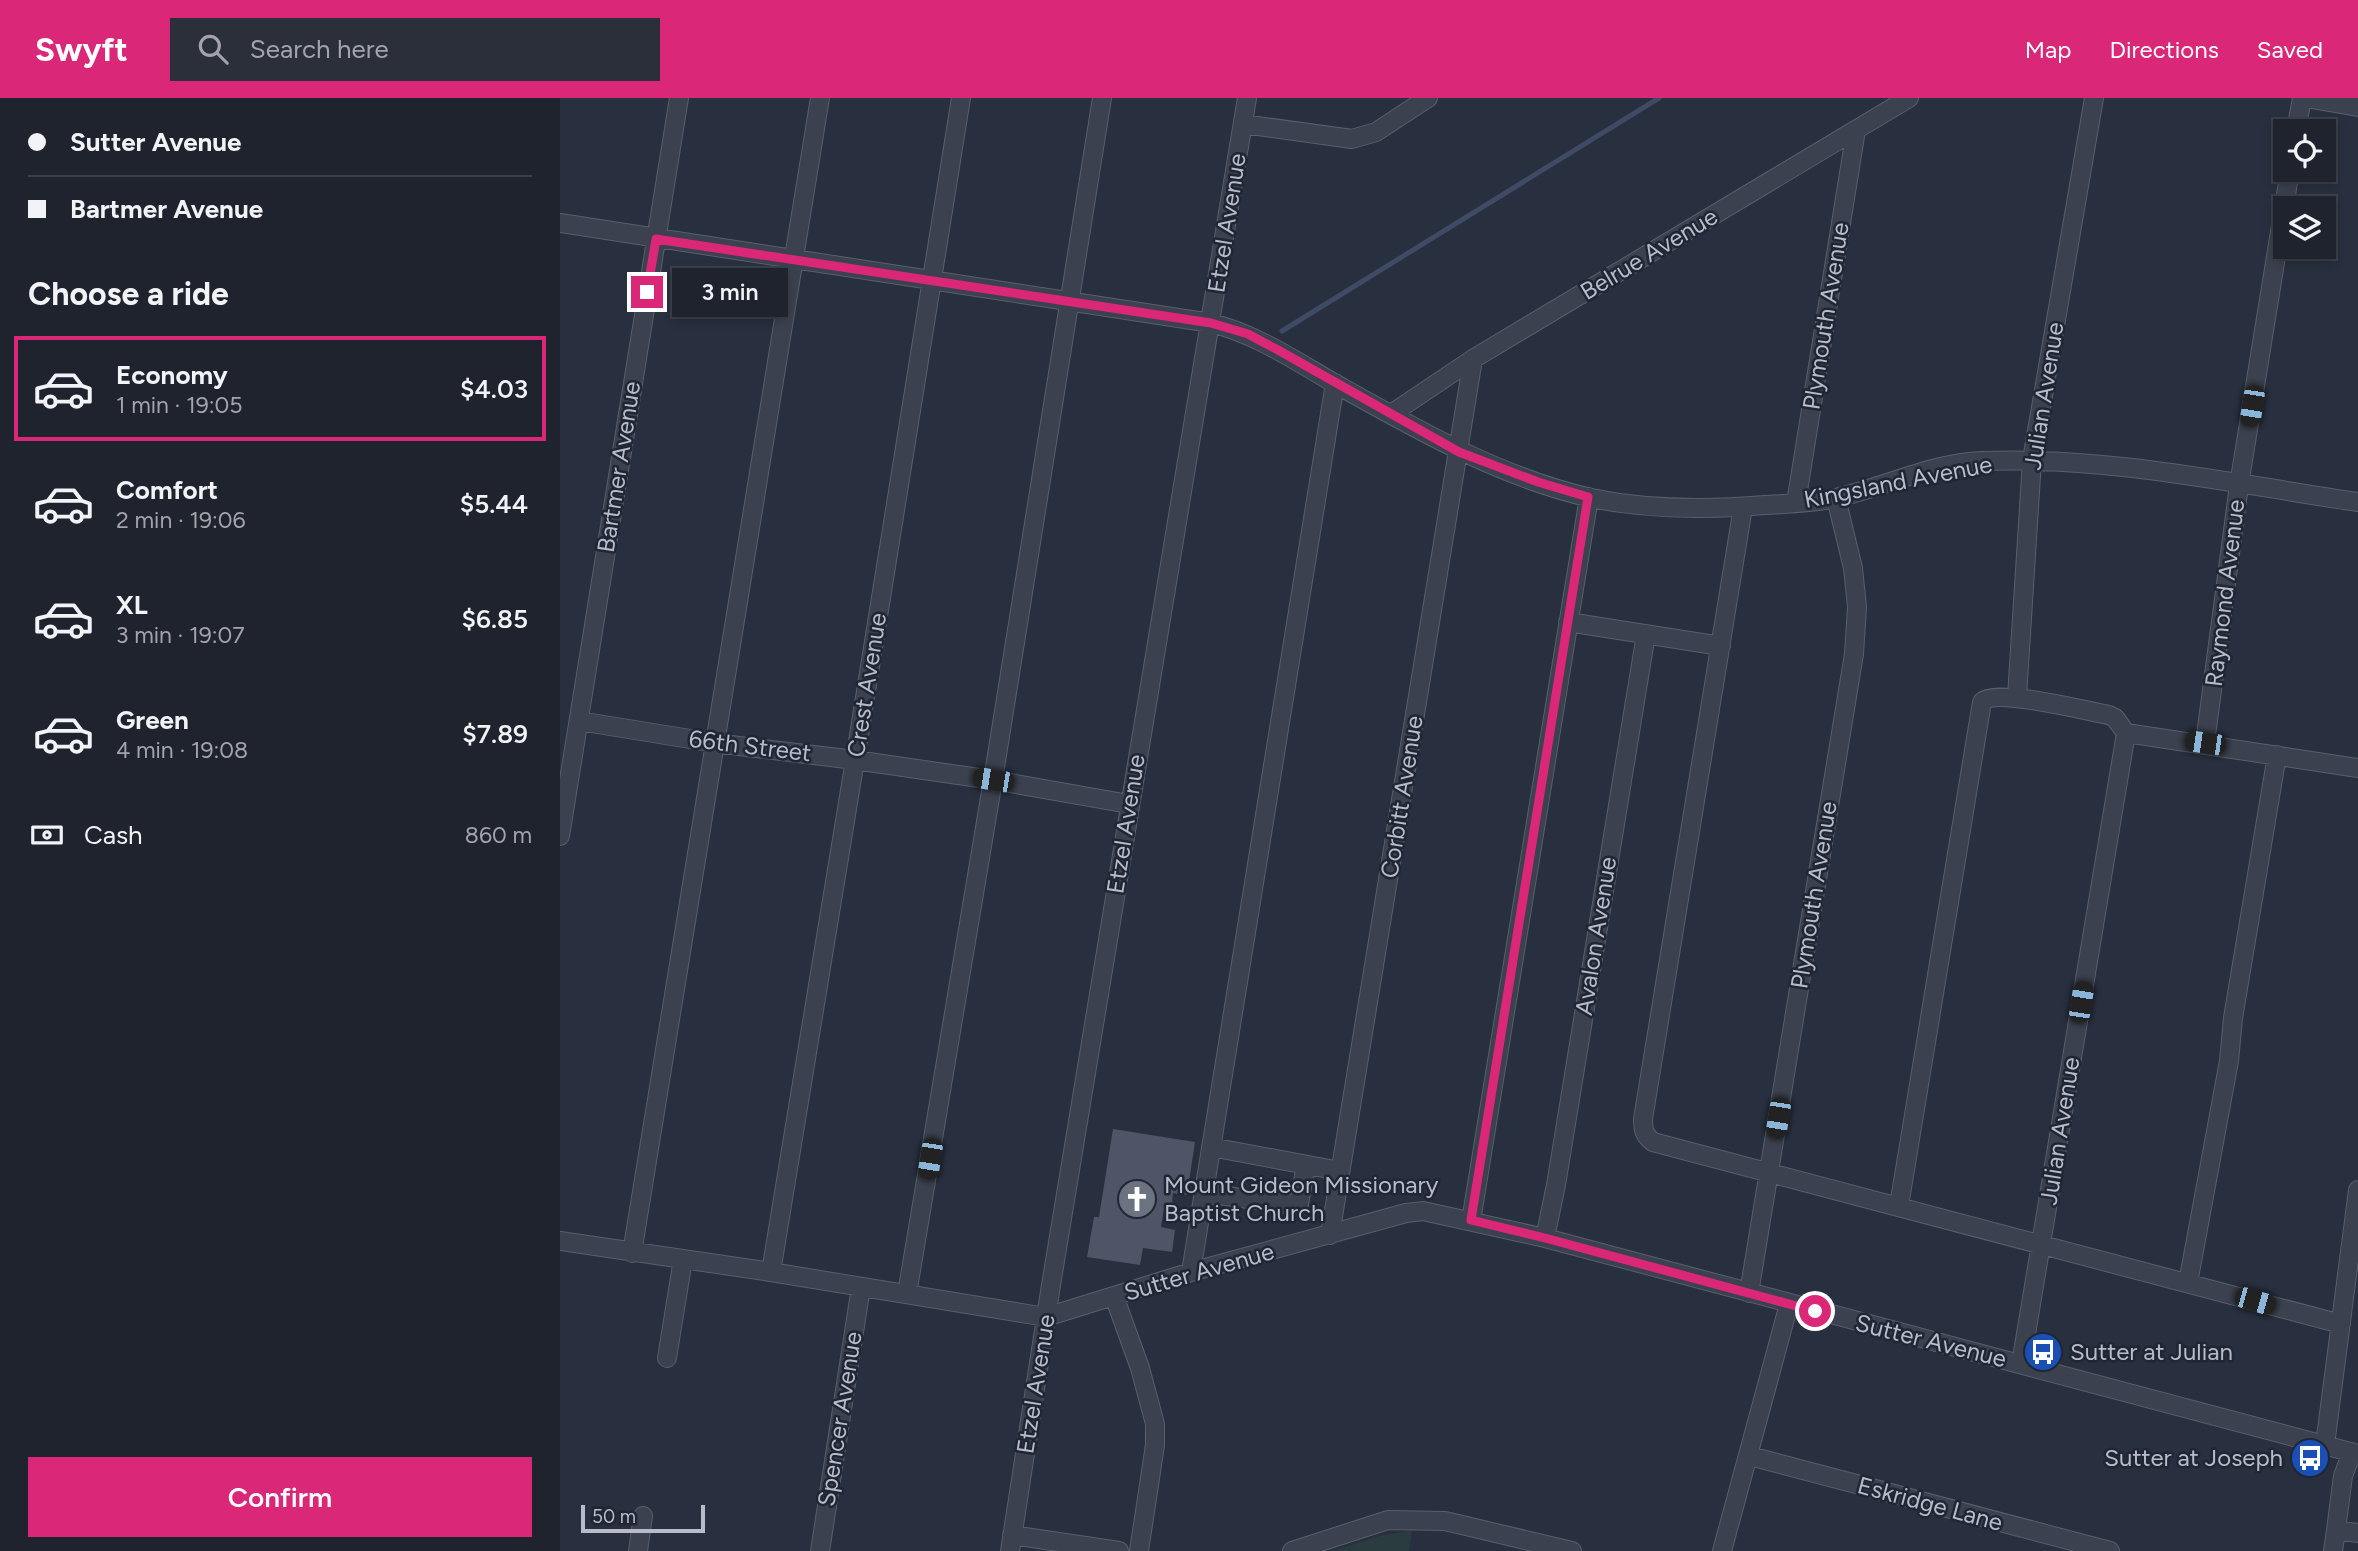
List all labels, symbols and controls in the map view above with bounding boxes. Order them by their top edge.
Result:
search box [170,18,660,81]
text: Swyft [35,30,128,69]
icon: search [194,30,232,68]
text: Search here [250,33,389,65]
text: Map [2025,35,2071,64]
text: Directions [2109,35,2219,64]
text: Saved [2257,35,2323,64]
map controls [2273,119,2336,259]
button: locate [2273,119,2336,182]
text: Sutter Avenue [70,126,242,158]
street label: Etzel Avenue [1201,151,1252,295]
text: Bartmer Avenue [70,193,263,225]
button: layers [2273,196,2336,259]
street label: Belrue Avenue [1575,201,1723,306]
street label: Plymouth Avenue [1796,220,1855,412]
callout: 3 min [672,268,787,316]
text: Choose a ride [28,275,229,313]
route end [631,276,663,308]
text: 3 min [702,278,758,306]
street label: Julian Avenue [2018,320,2070,472]
icon: car [32,357,95,420]
text: Economy [116,359,228,391]
text: $4.03 [460,373,528,405]
street label: Bartmer Avenue [591,379,646,555]
car [2239,384,2266,428]
text: 1 min · 19:05 [116,391,242,419]
street label: Kingsland Avenue [1801,449,1994,514]
icon: car [32,472,95,535]
text: Comfort [116,474,218,506]
text: $5.44 [460,488,528,520]
street label: Raymond Avenue [2199,498,2250,688]
text: 2 min · 19:06 [116,506,246,534]
icon: car [32,587,95,650]
text: XL [116,589,148,621]
text: $6.85 [462,603,528,635]
street label: Crest Avenue [841,611,892,759]
text: 3 min · 19:07 [116,621,245,649]
icon: car [32,702,95,765]
text: Green [116,704,189,736]
street label: Corbitt Avenue [1374,714,1429,880]
text: $7.89 [462,718,528,750]
street label: 66th Street [687,724,813,767]
car [2183,730,2228,756]
text: 4 min · 19:08 [116,736,248,764]
street label: Etzel Avenue [1100,752,1151,896]
car [971,766,1016,794]
street label: Plymouth Avenue [1784,799,1843,991]
icon: cash [28,816,66,854]
text: Cash [84,819,143,851]
text: 860 m [465,821,532,849]
street label: Avalon Avenue [1569,855,1622,1017]
car [2068,980,2095,1024]
street label: Julian Avenue [2034,1055,2086,1207]
car [1765,1096,1792,1140]
car [917,1137,944,1181]
place label: Mount Gideon Missionary Baptist Church [1164,1170,1439,1227]
church icon: Mount Gideon Missionary Baptist Church [1116,1178,1158,1220]
street label: Sutter Avenue [1121,1236,1277,1307]
car [2232,1285,2279,1317]
route start [1799,1295,1831,1327]
street label: Sutter Avenue [1853,1308,2010,1373]
street label: Etzel Avenue [1010,1312,1061,1456]
street label: Spencer Avenue [811,1329,868,1508]
bus stop icon: Sutter at Julian [2022,1331,2064,1373]
place label: Sutter at Julian [2070,1337,2233,1366]
bus stop icon: Sutter at Joseph [2289,1437,2331,1479]
place label: Sutter at Joseph [2104,1443,2283,1472]
button: Confirm [28,1457,532,1537]
street label: Eskridge Lane [1854,1470,2006,1537]
scale bar [581,1502,705,1534]
text: 50 m [592,1505,636,1528]

